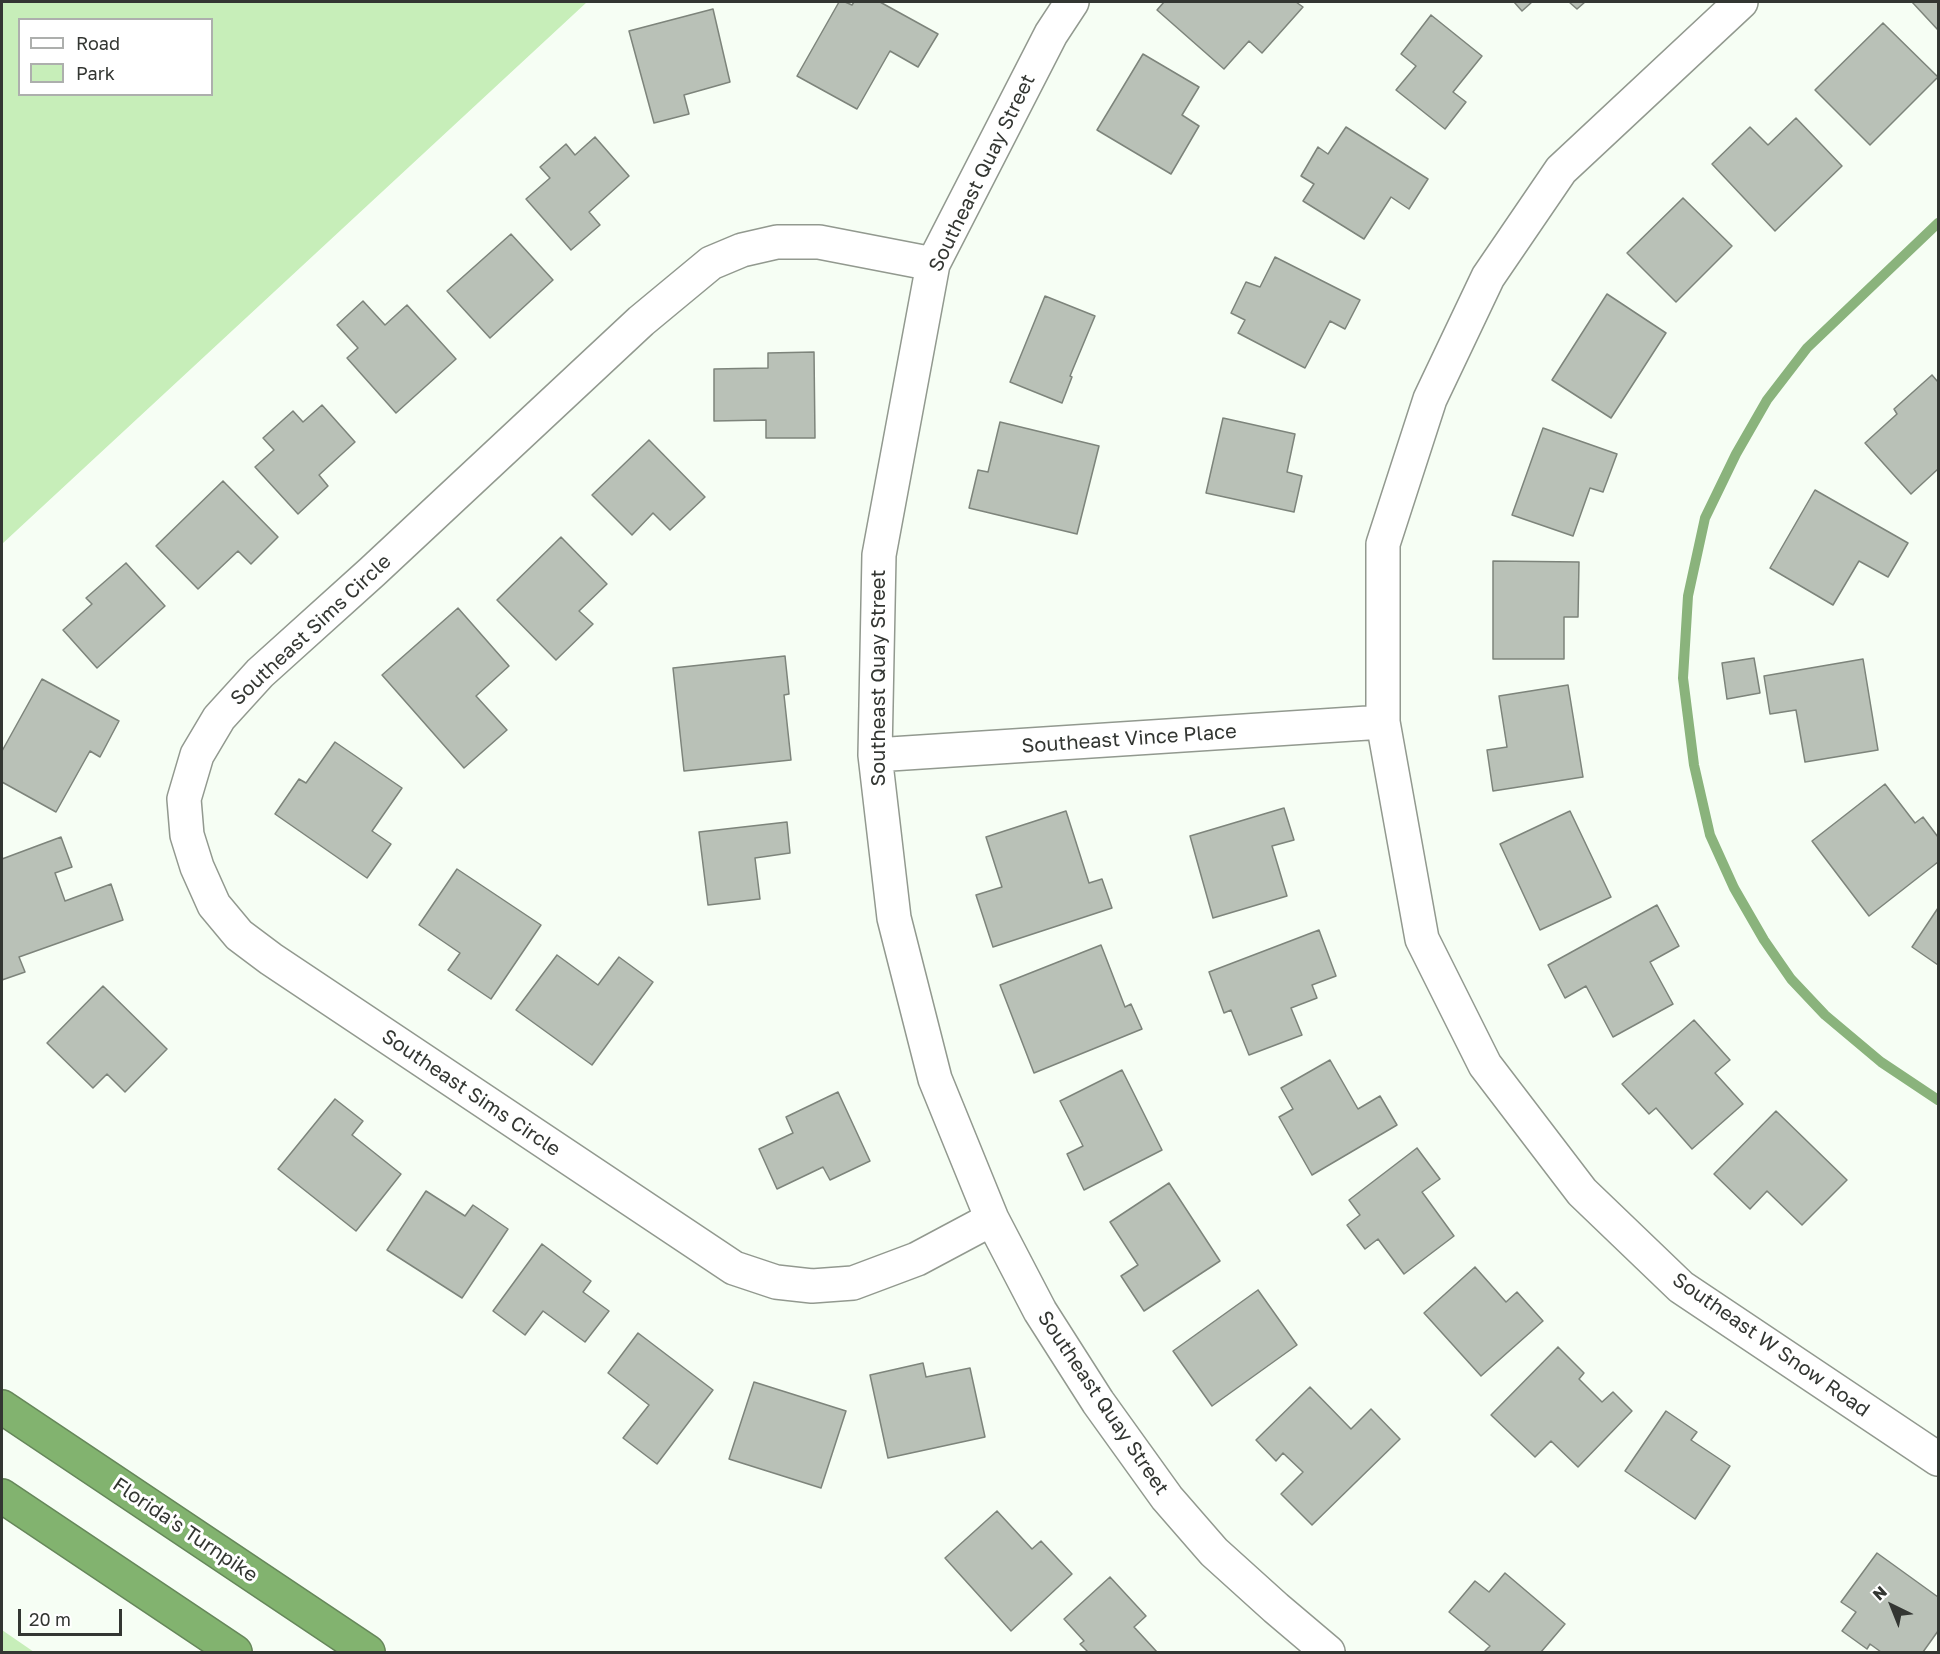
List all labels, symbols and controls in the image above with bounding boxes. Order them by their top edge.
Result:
legend [18,18,213,96]
text: Road [76,32,120,54]
text: Park [76,62,115,84]
street label: Southeast Quay Street [924,70,1040,276]
street label: Southeast Sims Circle [226,549,396,711]
street label: Southeast Quay Street [867,570,891,786]
street label: Southeast Vince Place [1021,720,1237,758]
street label: Southeast Sims Circle [377,1024,565,1162]
street label: Southeast W Snow Road [1668,1268,1874,1422]
street label: Southeast Quay Street [1032,1306,1174,1500]
street label: Florida's Turnpike [108,1473,262,1587]
north arrow [1862,1576,1922,1636]
text: N [1868,1581,1891,1604]
scale bar [21,1597,124,1635]
text: 20 m [29,1608,71,1630]

